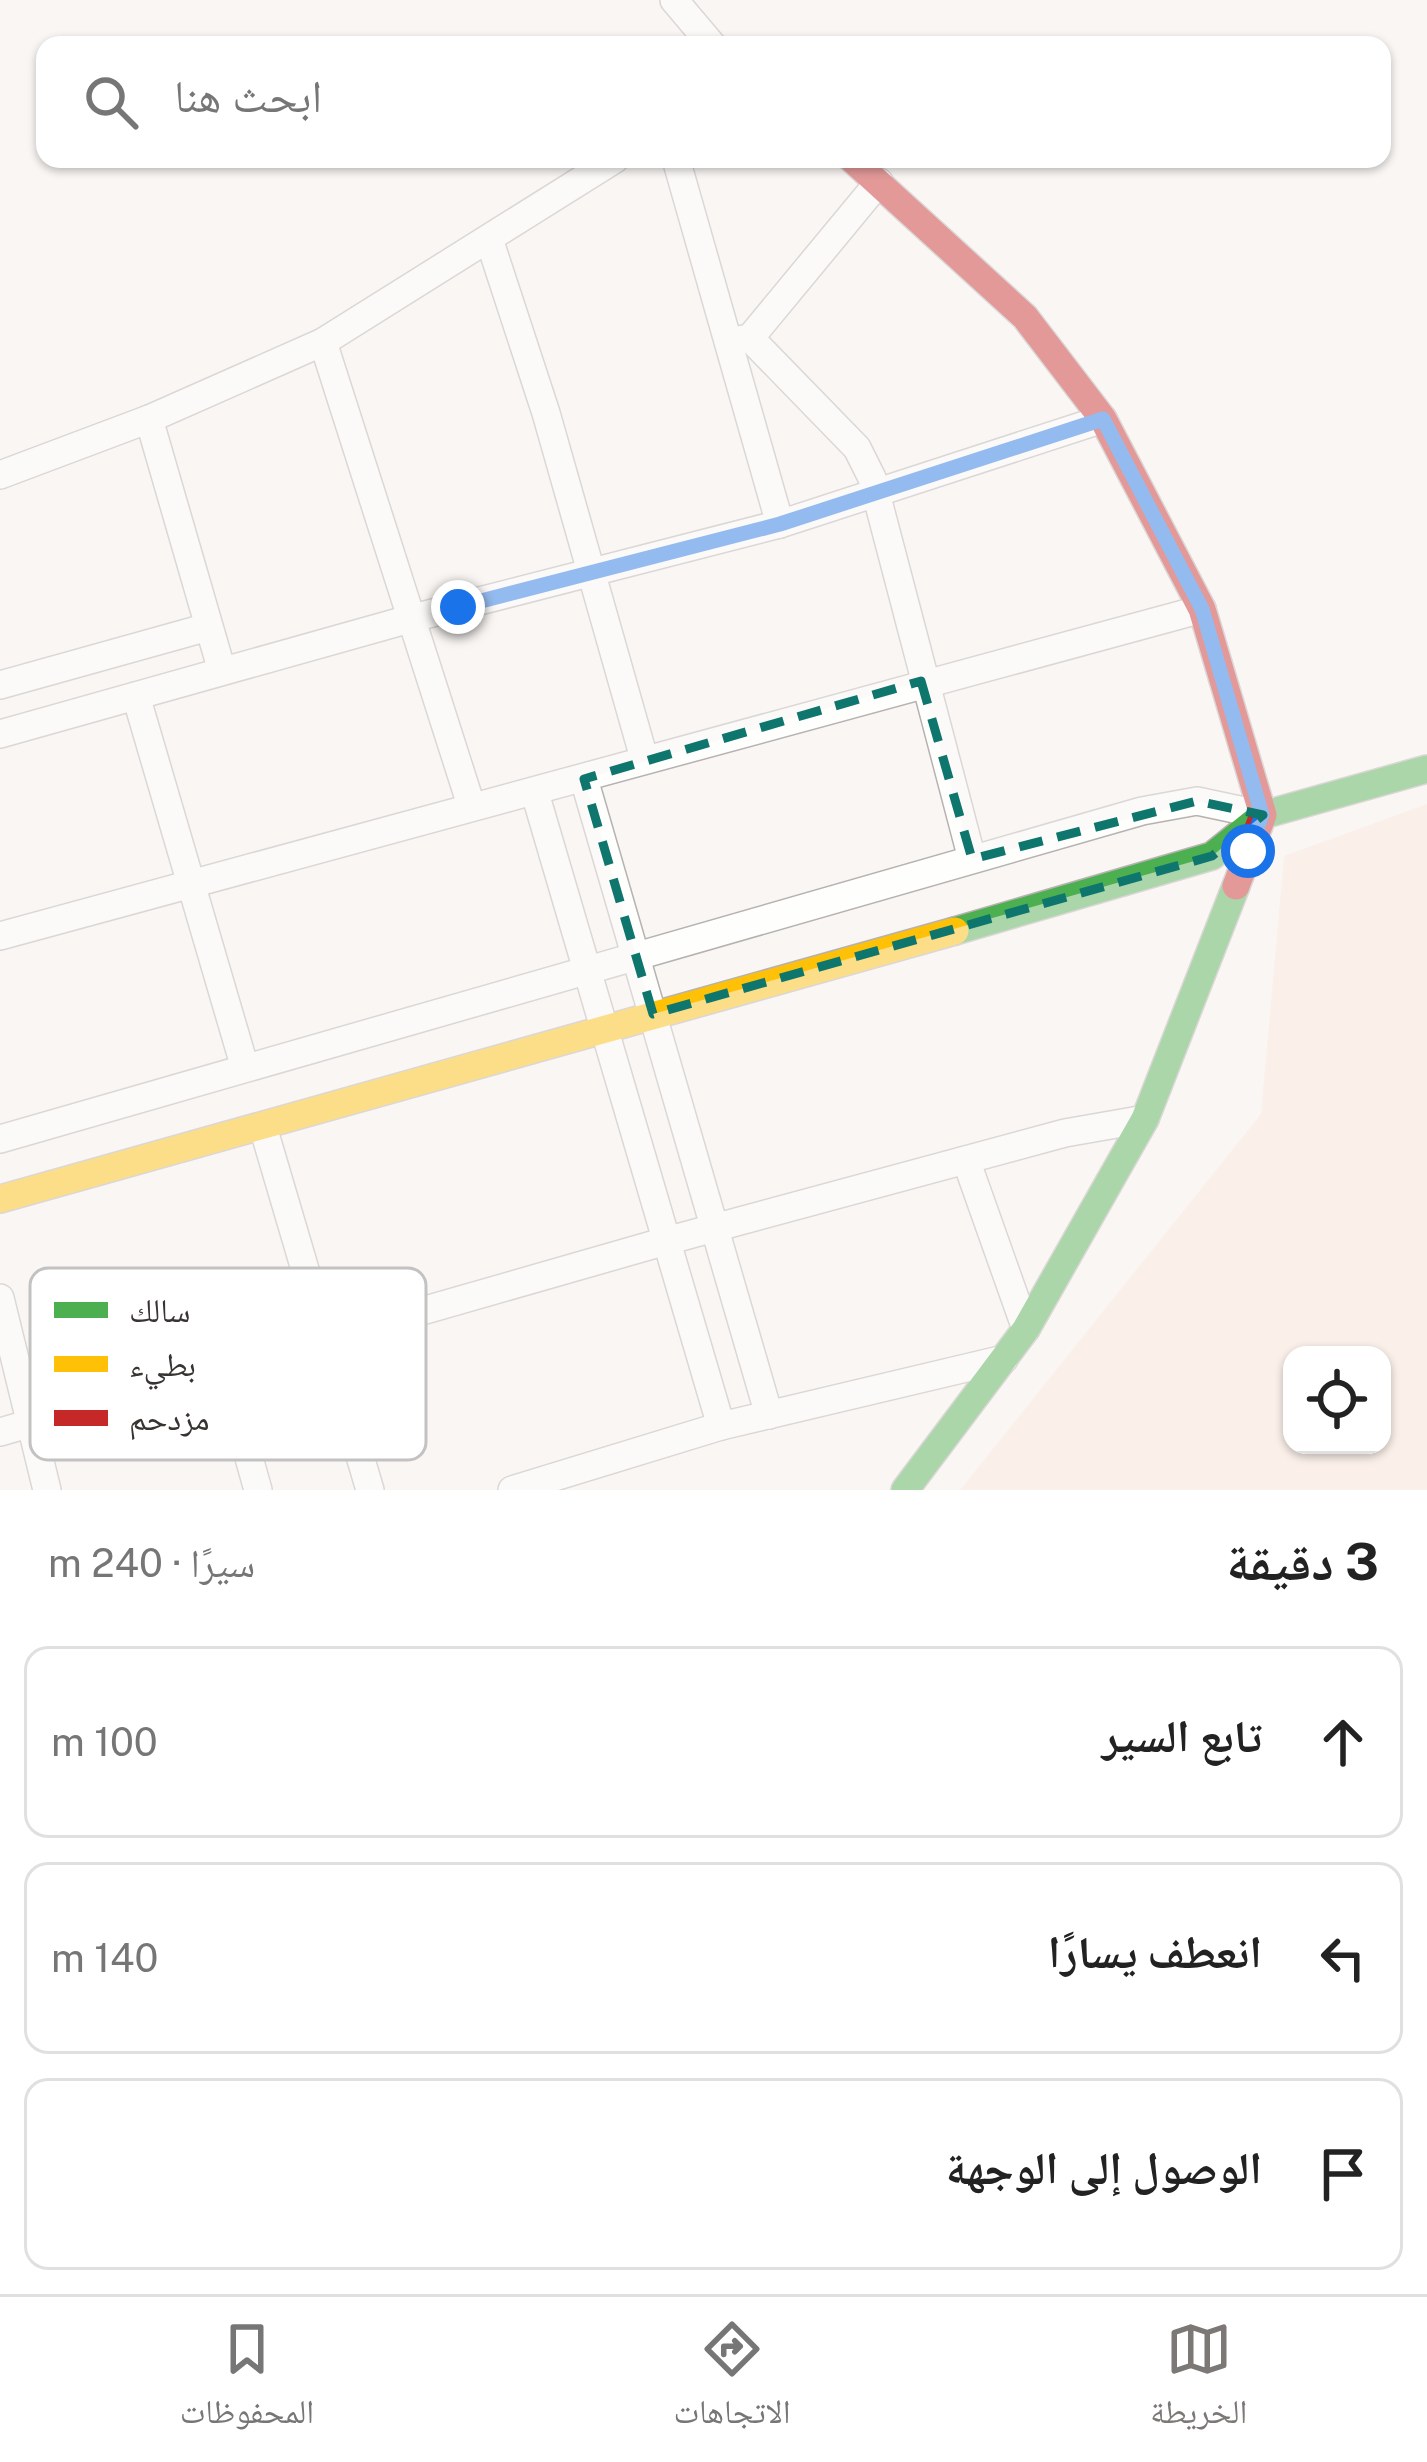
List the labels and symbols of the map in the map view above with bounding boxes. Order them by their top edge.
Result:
route end [431,580,485,634]
route start [1221,824,1275,878]
legend [30,1268,426,1460]
text: سالك [129,1291,190,1329]
text: بطيء [129,1345,196,1390]
text: مزدحم [129,1399,209,1441]

